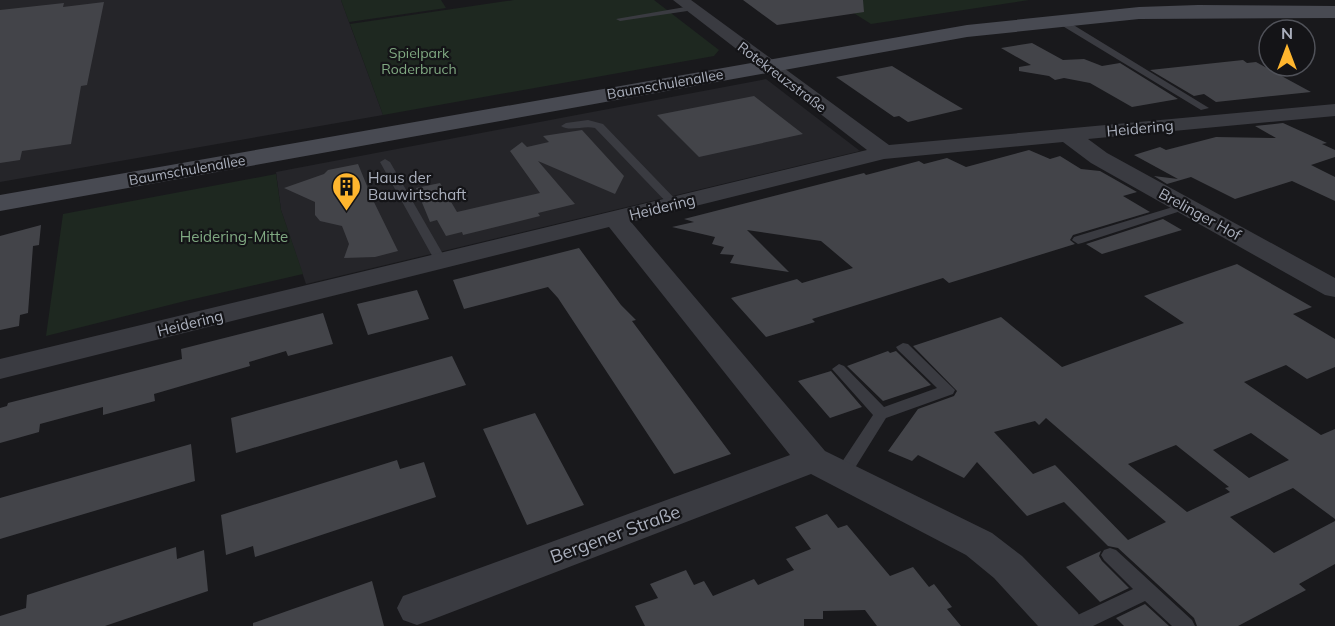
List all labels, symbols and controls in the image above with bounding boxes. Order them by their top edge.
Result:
north arrow [1257,18,1317,78]
text: N [1281,23,1293,43]
street label: Rotekreuzstraße [734,38,830,116]
park label: Spielpark Roderbruch [381,44,457,78]
street label: Baumschulenallee [605,65,725,103]
street label: Heidering [1106,116,1174,140]
street label: Baumschulenallee [127,151,247,189]
place label: Haus der Bauwirtschaft [368,168,466,204]
building icon: Haus der Bauwirtschaft [331,170,363,212]
street label: Brelinger Hof [1155,184,1245,245]
street label: Heidering [627,190,697,224]
park label: Heidering-Mitte [180,227,288,246]
street label: Heidering [155,306,225,340]
street label: Bergener Straße [547,500,683,568]

